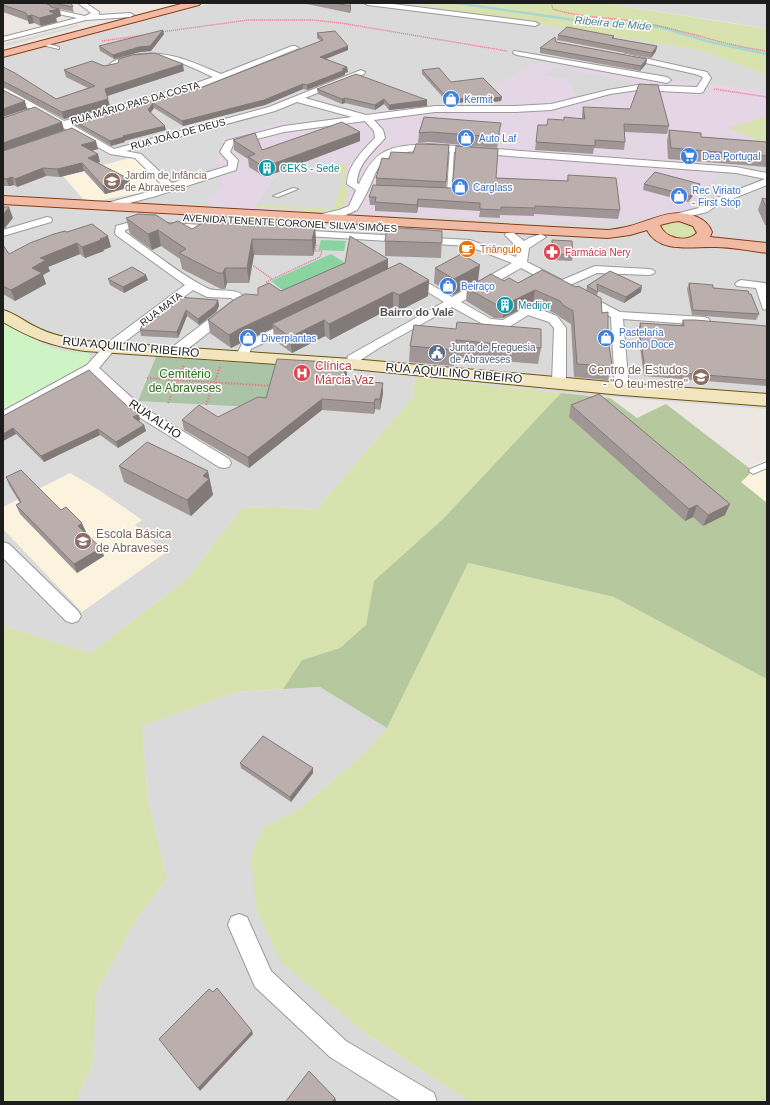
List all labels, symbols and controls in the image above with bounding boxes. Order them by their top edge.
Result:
water label: Ribeira de Mide [574,14,652,32]
street label: RUA MÁRIO PAIS DA COSTA [69,78,201,127]
shop icon: Kermit [441,89,461,109]
place label: Kermit [464,94,493,105]
street label: RUA JOÃO DE DEUS [129,115,227,152]
shop icon: Auto Laf [456,128,476,148]
place label: Auto Laf [479,133,516,144]
supermarket icon: Dea Portugal [679,146,699,166]
place label: Dea Portugal [702,151,760,162]
building icon: CEKS - Sede [257,158,277,178]
place label: CEKS - Sede [280,163,340,174]
place label: Jardim de Infância de Abraveses [125,170,207,193]
school or university icon: Jardim de Infância de Abraveses [102,171,122,191]
shop icon: Carglass [450,177,470,197]
place label: Carglass [473,182,512,193]
place label: Rec Viriato - First Stop [692,185,741,208]
shop icon: Rec Viriato - First Stop [669,186,689,206]
street label: AVENIDA TENENTE CORONEL SILVA SIMÕES [183,211,398,234]
cafe icon: Triângulo [457,239,477,259]
pharmacy icon: Farmácia Nery [542,242,562,262]
place label: Triângulo [480,244,522,255]
place label: Farmácia Nery [565,247,631,258]
shop icon: Beiraço [438,276,458,296]
place label: Beiraço [461,281,495,292]
street label: RUA MATA [138,289,184,328]
building icon: Medijor [495,295,515,315]
place label: Medijor [518,300,551,311]
district label: Bairro do Vale [380,306,454,318]
place label: Pastelaria Sonho Doce [619,327,674,350]
shop icon: Diverplantas [238,328,258,348]
shop icon: Pastelaria Sonho Doce [596,328,616,348]
place label: Diverplantas [261,333,317,344]
street label: RUA AQUILINO RIBEIRO [62,334,200,360]
place label: Junta de Freguesia de Abraveses [450,342,536,365]
public building icon: Junta de Freguesia de Abraveses [427,343,447,363]
place label: Clínica Márcia Vaz [315,359,374,387]
street label: RUA AQUILINO RIBEIRO [385,360,523,386]
hospital icon: Clínica Márcia Vaz [292,363,312,383]
place label: Centro de Estudos - "O teu mestre" [589,363,688,391]
park label: Cemitério de Abraveses [149,367,221,395]
school or university icon: Centro de Estudos - "O teu mestre" [691,367,711,387]
street label: RUA ALHO [126,396,184,442]
place label: Escola Básica de Abraveses [96,527,172,555]
school or university icon: Escola Básica de Abraveses [73,531,93,551]

